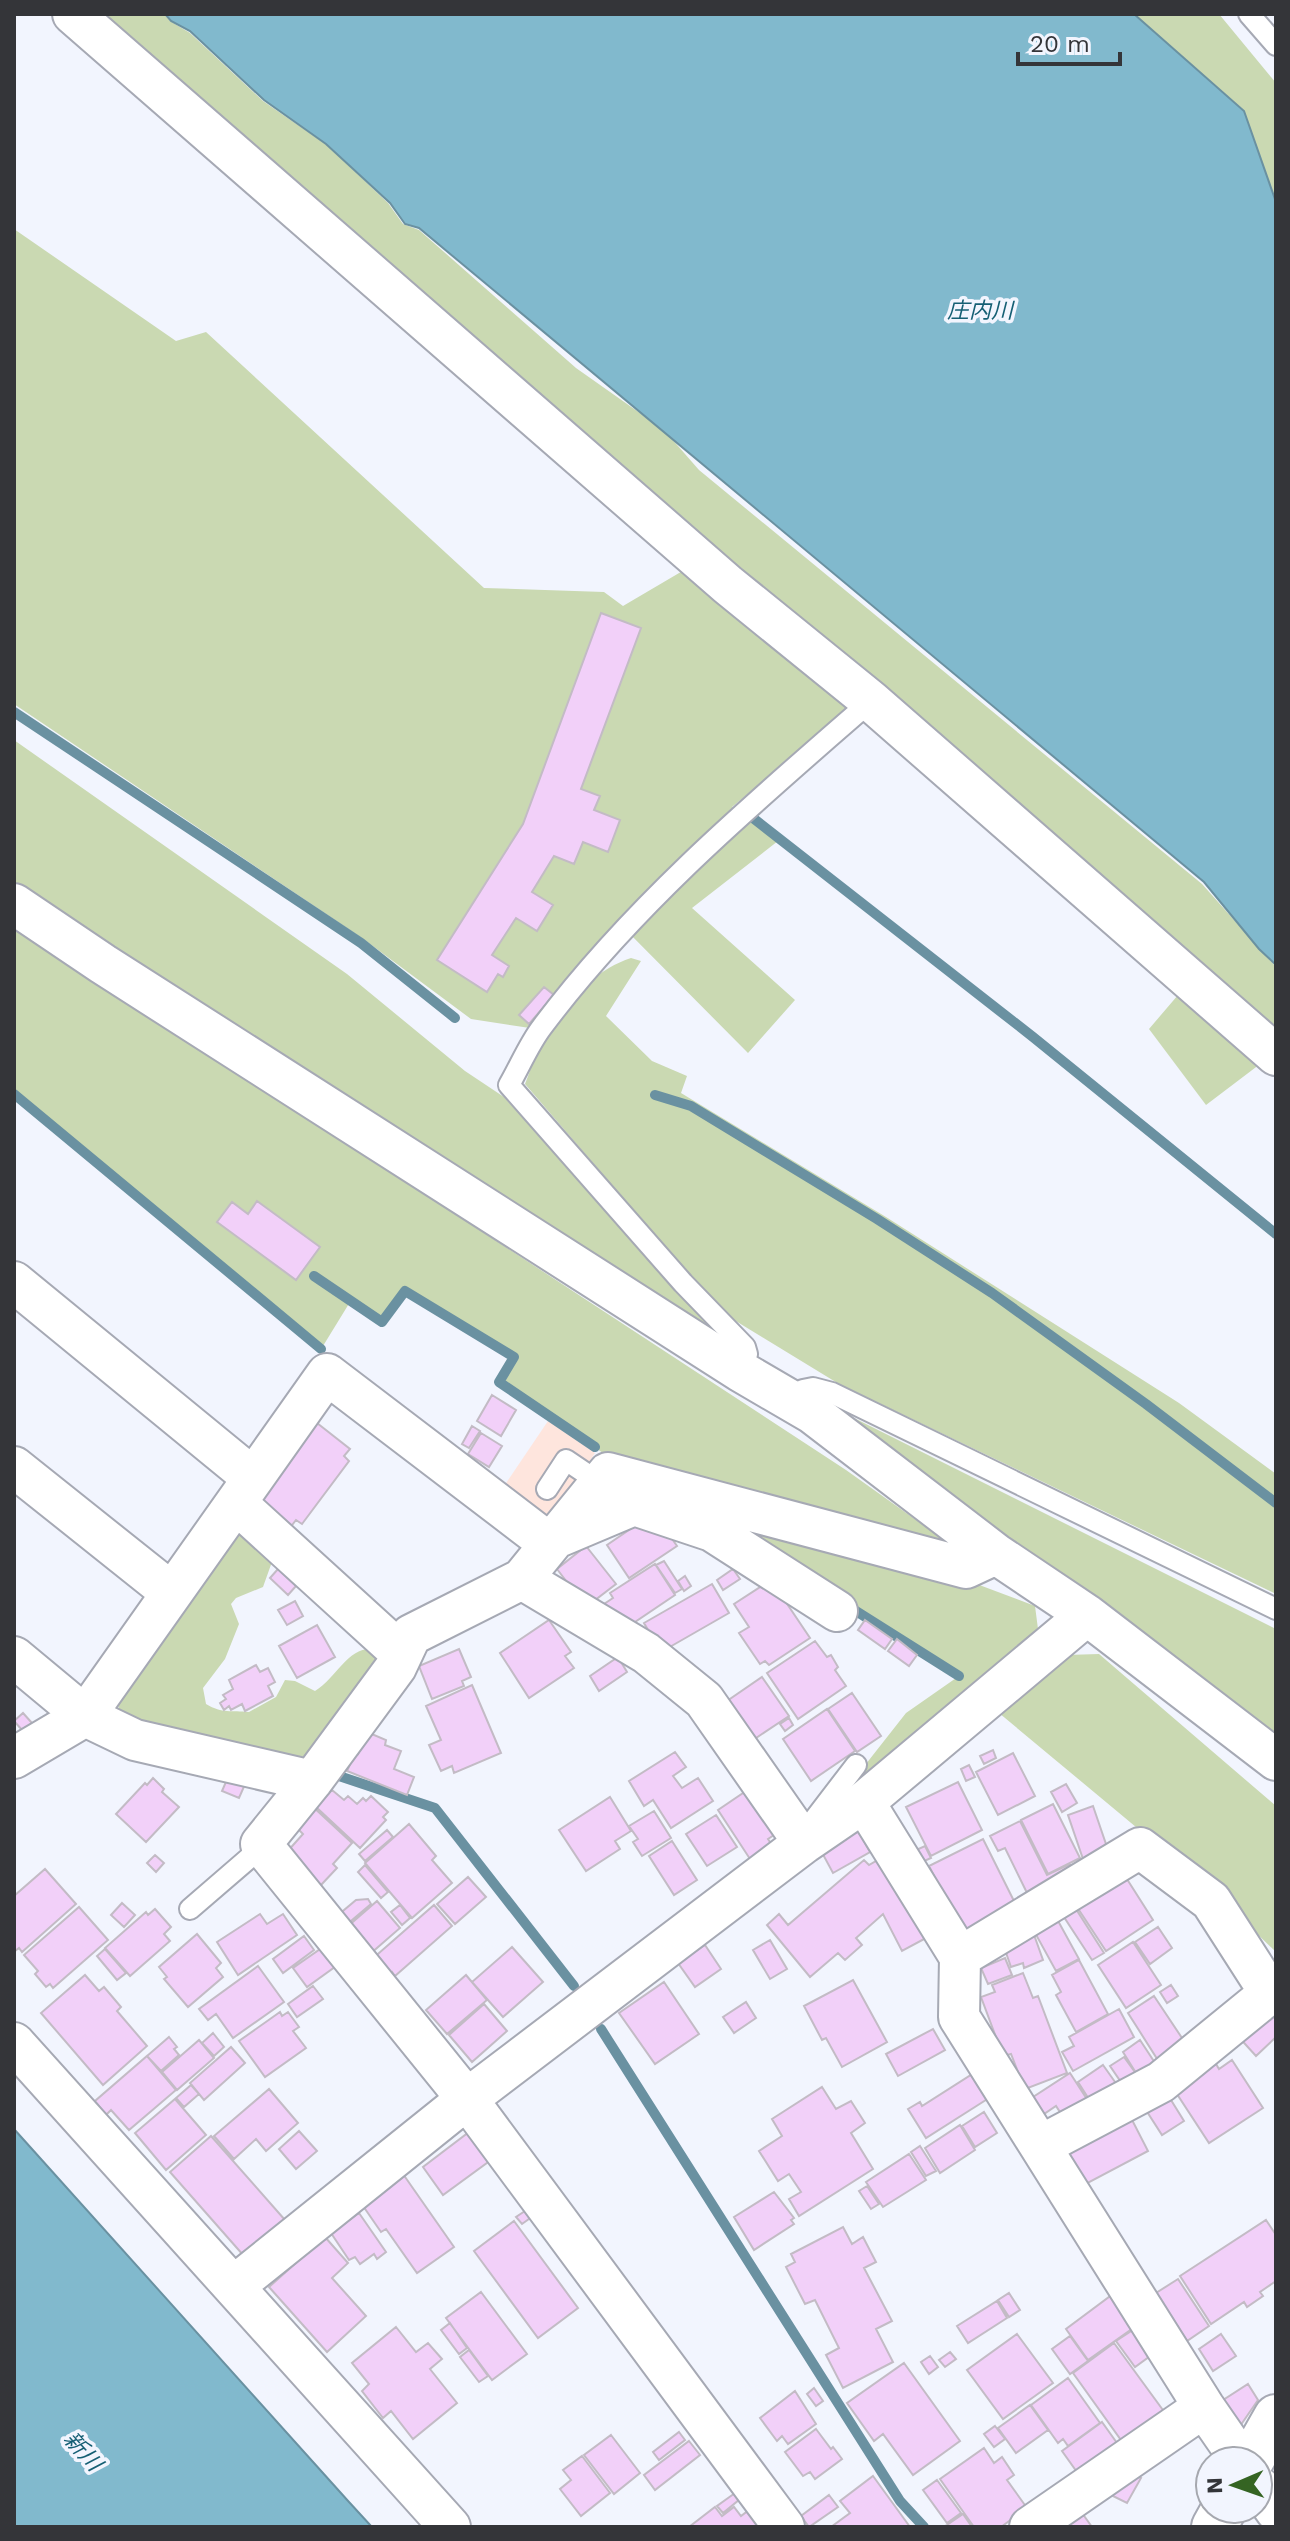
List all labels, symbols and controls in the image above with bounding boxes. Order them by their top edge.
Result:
scale bar [1018,16,1120,66]
text: 20 m [1030,30,1090,58]
water label: 庄内川 [947,298,1015,323]
water label: 新川 [59,2426,108,2477]
north arrow [1194,2445,1274,2525]
text: N [1202,2477,1227,2494]

